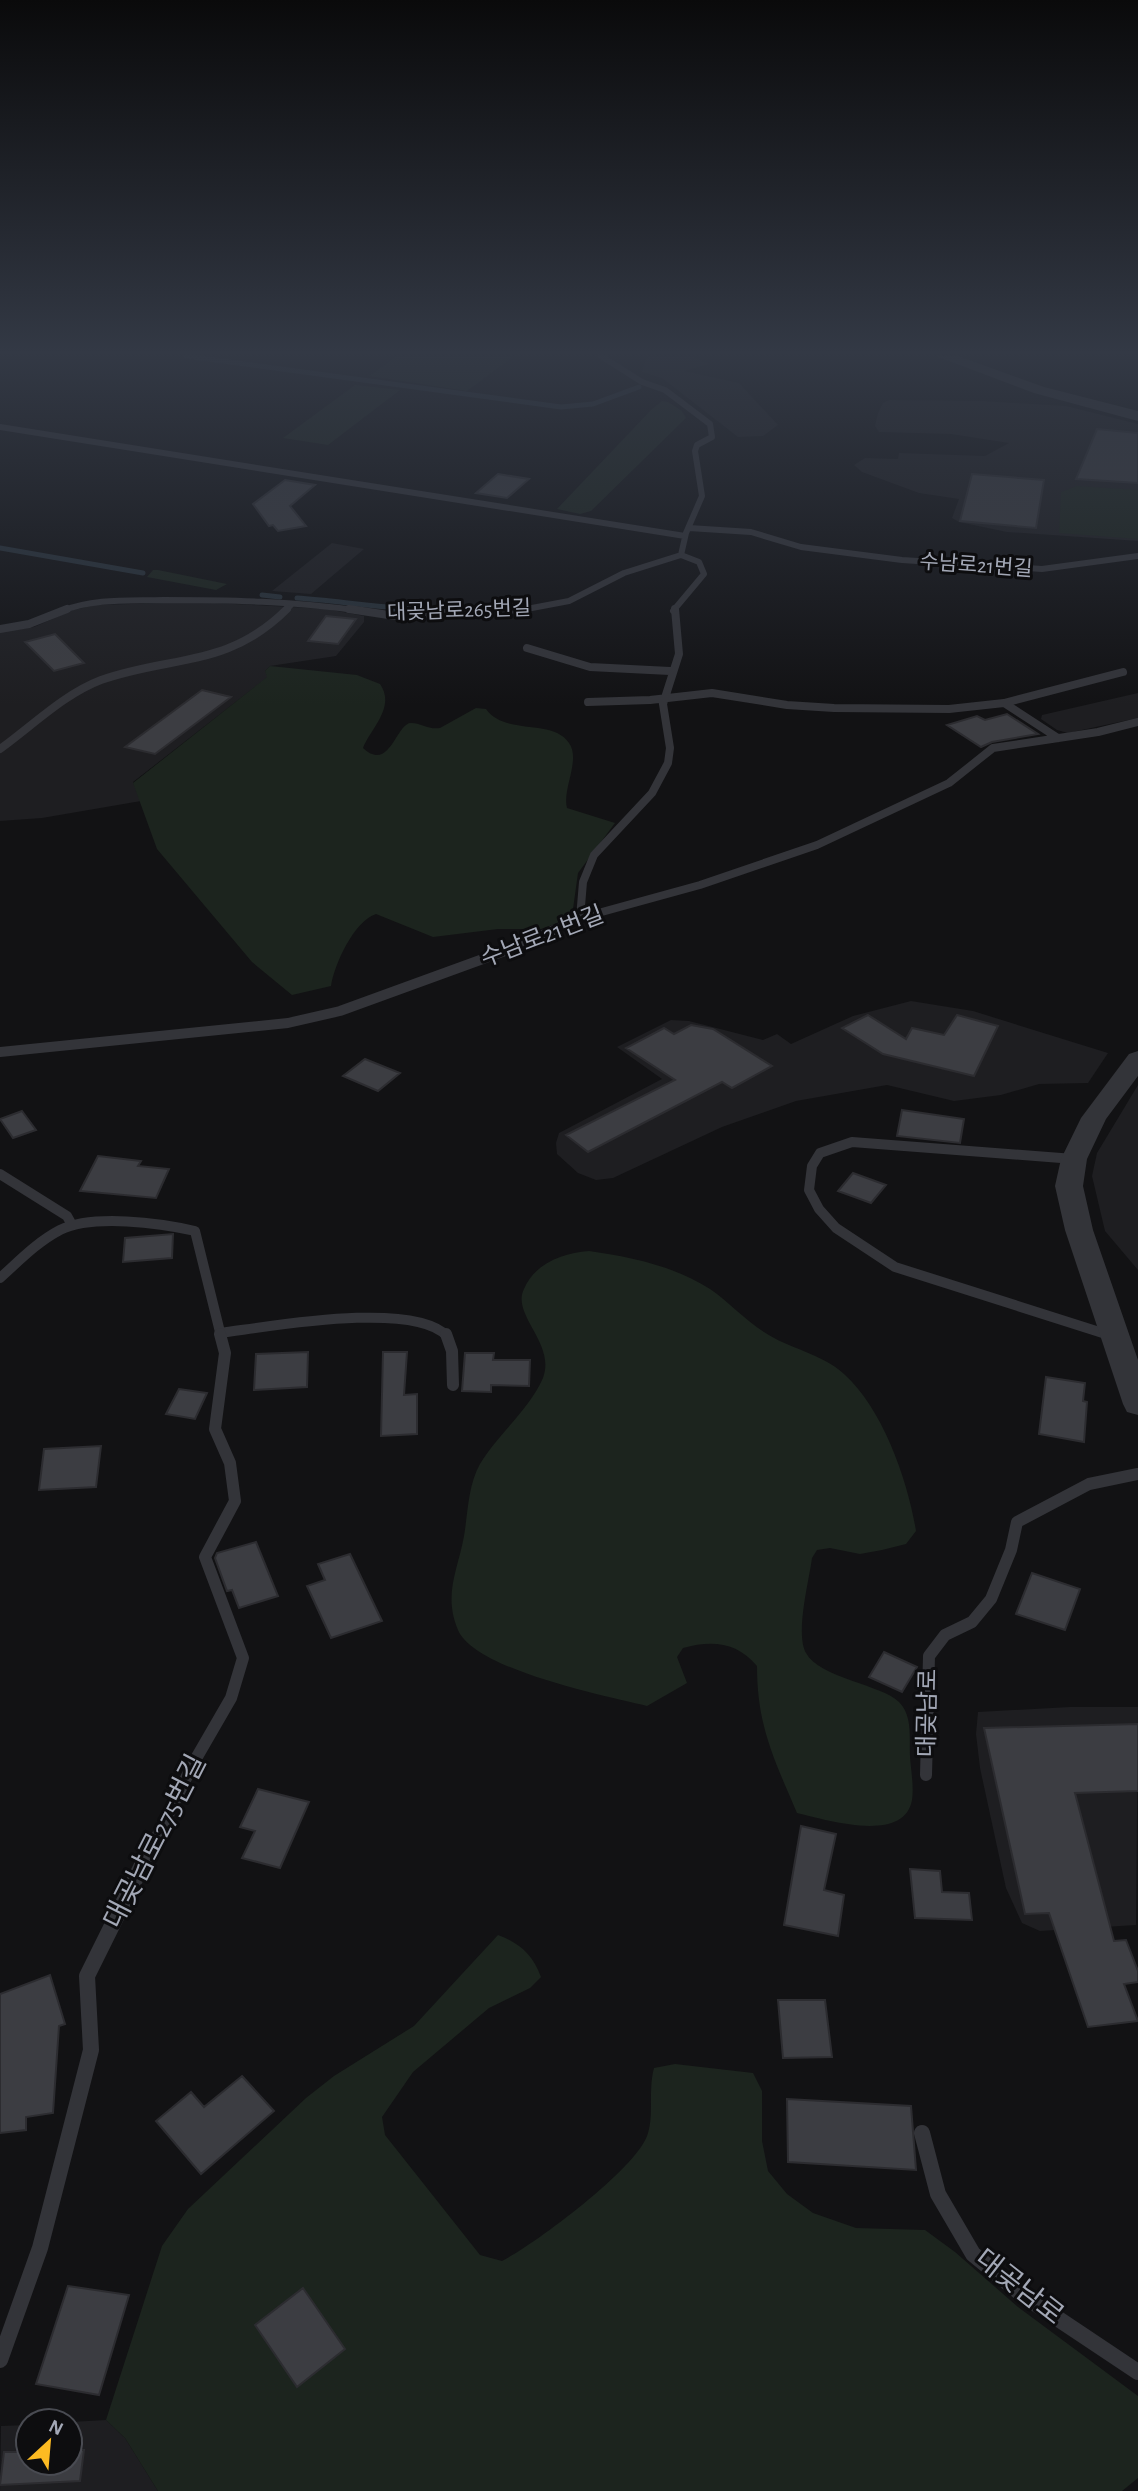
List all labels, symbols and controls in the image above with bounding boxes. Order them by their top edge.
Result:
street label: 수남로21번길 [919,550,1033,580]
street label: 대곶남로265번길 [387,596,531,624]
street label: 수남로21번길 [477,902,607,971]
street label: 대곶남로 [914,1669,941,1757]
street label: 대곶남로275번길 [98,1750,212,1933]
street label: 대곶남로 [970,2243,1069,2330]
north arrow [14,2407,84,2477]
text: N [46,2417,66,2440]

